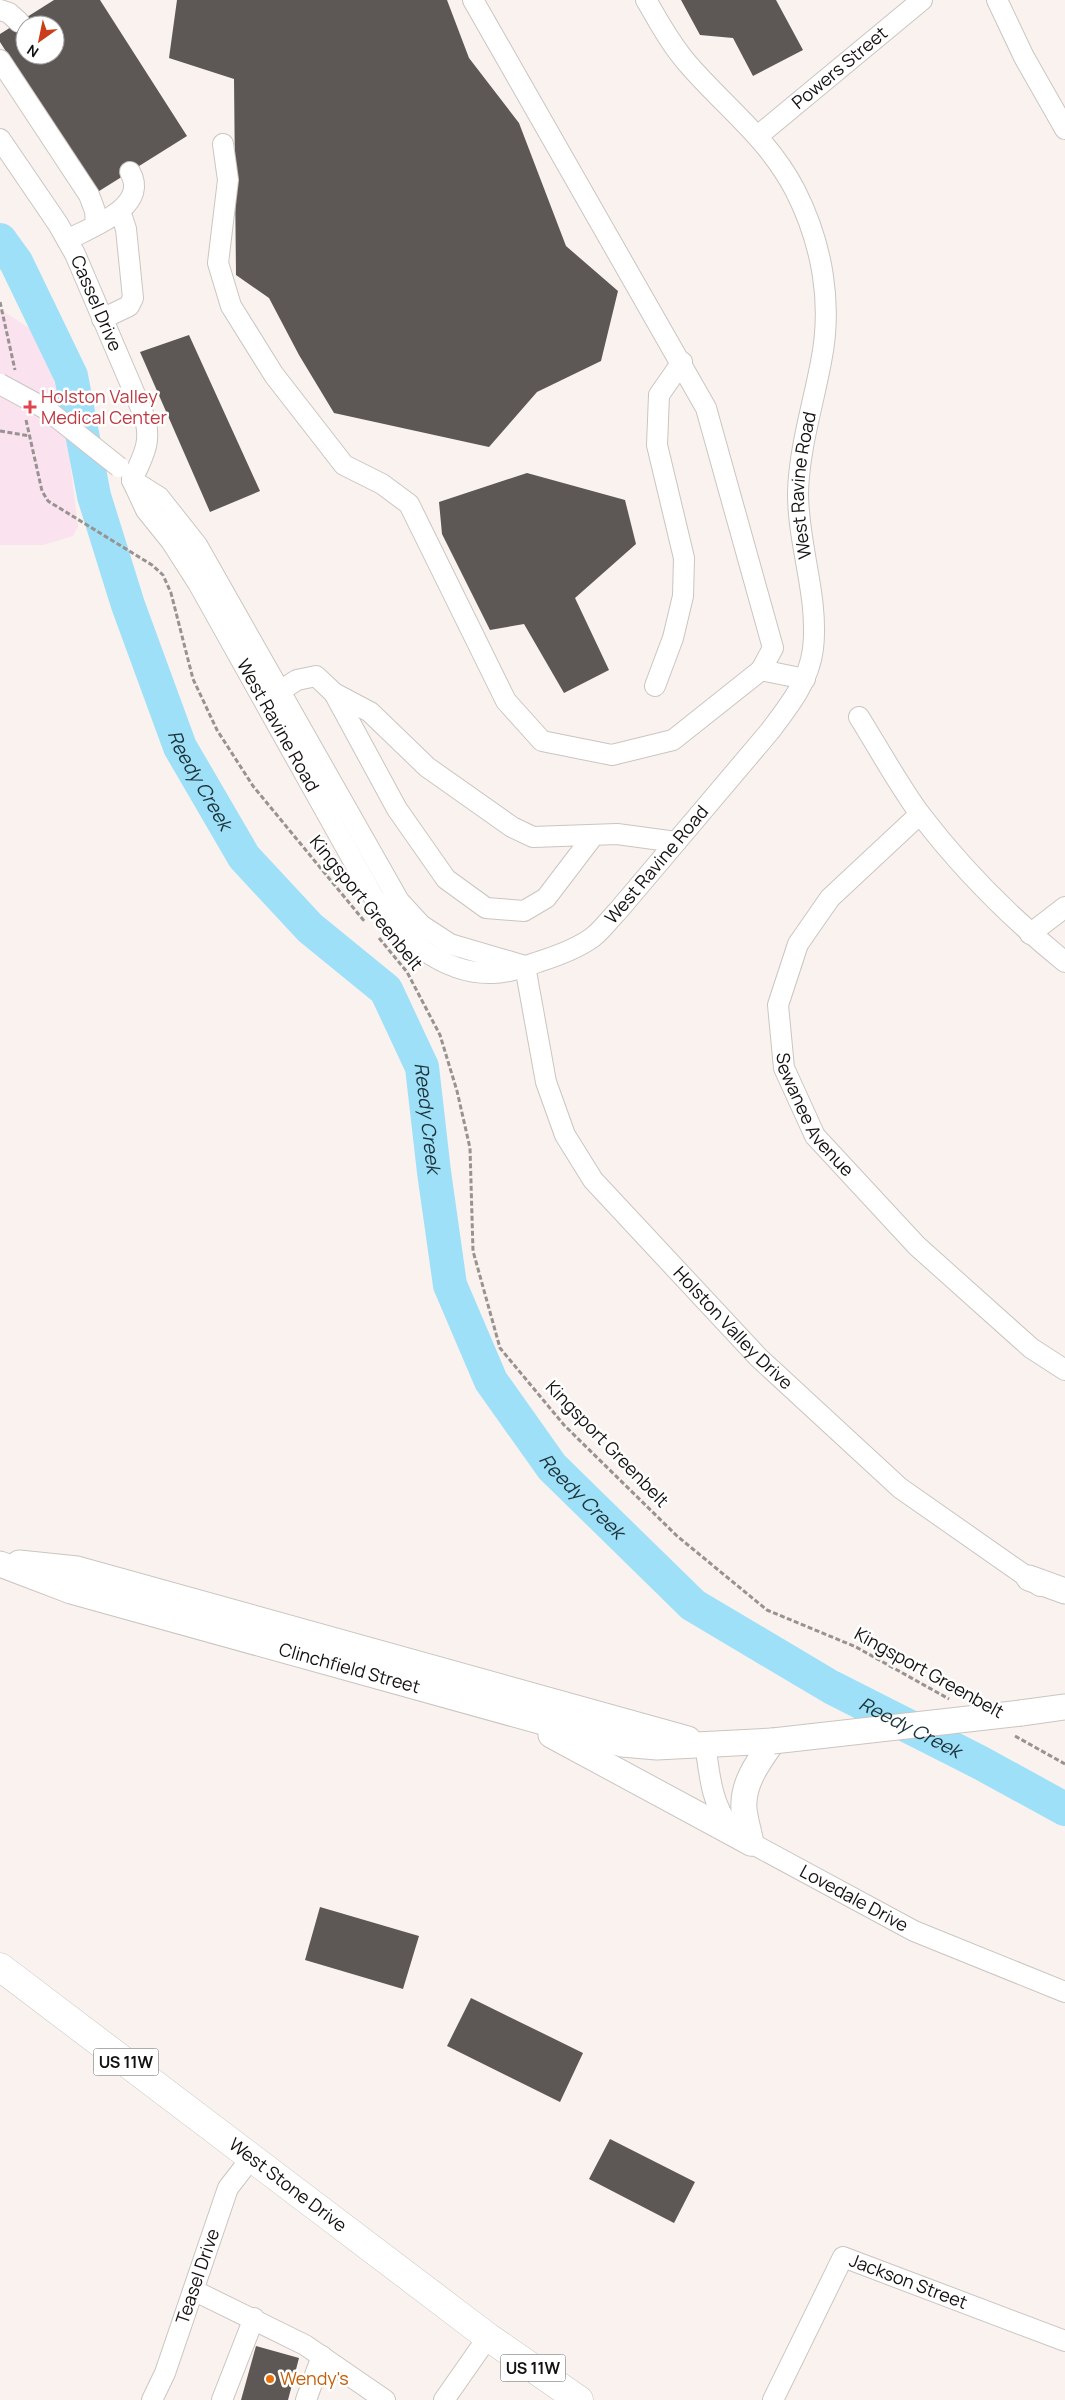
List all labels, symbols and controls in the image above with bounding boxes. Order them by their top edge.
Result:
north arrow [15,15,65,65]
street label: Powers Street [786,21,892,114]
text: N [23,41,42,62]
street label: Cassel Drive [66,251,128,355]
place label: Holston Valley Medical Center [41,384,167,429]
marker: Holston Valley Medical Center [23,400,37,414]
street label: West Ravine Road [785,409,821,561]
street label: West Ravine Road [232,654,325,796]
water label: Reedy Creek [162,727,240,837]
street label: West Ravine Road [599,800,713,929]
street label: Kingsport Greenbelt [305,830,429,975]
street label: Sewanee Avenue [772,1051,859,1181]
water label: Reedy Creek [409,1061,447,1177]
street label: Holston Valley Drive [669,1261,798,1394]
street label: Kingsport Greenbelt [541,1375,674,1512]
water label: Reedy Creek [533,1448,632,1546]
street label: Kingsport Greenbelt [850,1621,1008,1723]
street label: Clinchfield Street [277,1636,423,1698]
water label: Reedy Creek [855,1690,968,1765]
street label: Lovedale Drive [796,1859,913,1937]
road number: US 11W [94,2048,158,2076]
street label: West Stone Drive [224,2132,352,2237]
street label: Teasel Drive [170,2225,224,2327]
street label: Jackson Street [846,2248,971,2314]
road number: US 11W [500,2354,566,2382]
place label: Wendy's [280,2366,349,2390]
marker: Wendy's [264,2373,276,2385]

